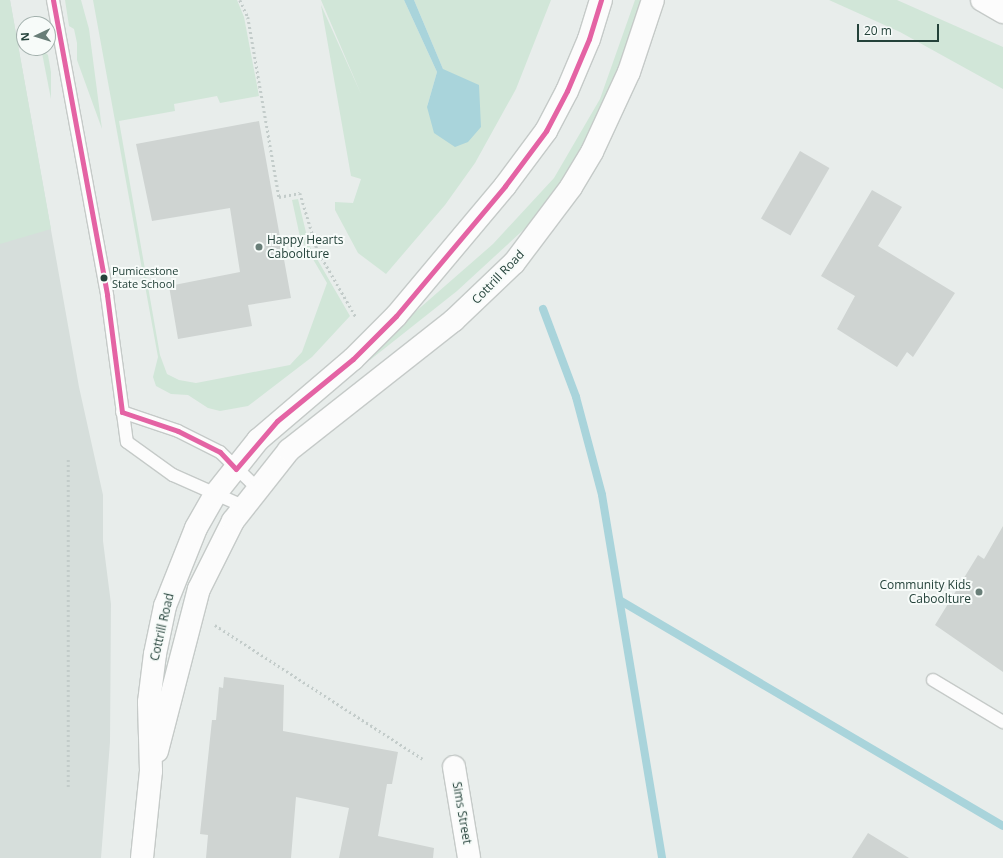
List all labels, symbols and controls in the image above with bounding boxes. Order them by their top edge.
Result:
north arrow [16,16,56,56]
scale bar [859,16,941,42]
text: 20 m [864,22,892,39]
text: N [17,32,32,42]
place label: Happy Hearts Caboolture [267,233,343,261]
marker: Happy Hearts Caboolture [254,242,264,252]
street label: Cottrill Road [469,247,527,307]
place label: Pumicestone State School [112,265,178,291]
marker: Pumicestone State School [99,273,109,283]
place label: Community Kids Caboolture [879,578,971,606]
marker: Community Kids Caboolture [974,587,984,597]
street label: Cottrill Road [147,592,177,662]
street label: Sims Street [449,781,475,845]

